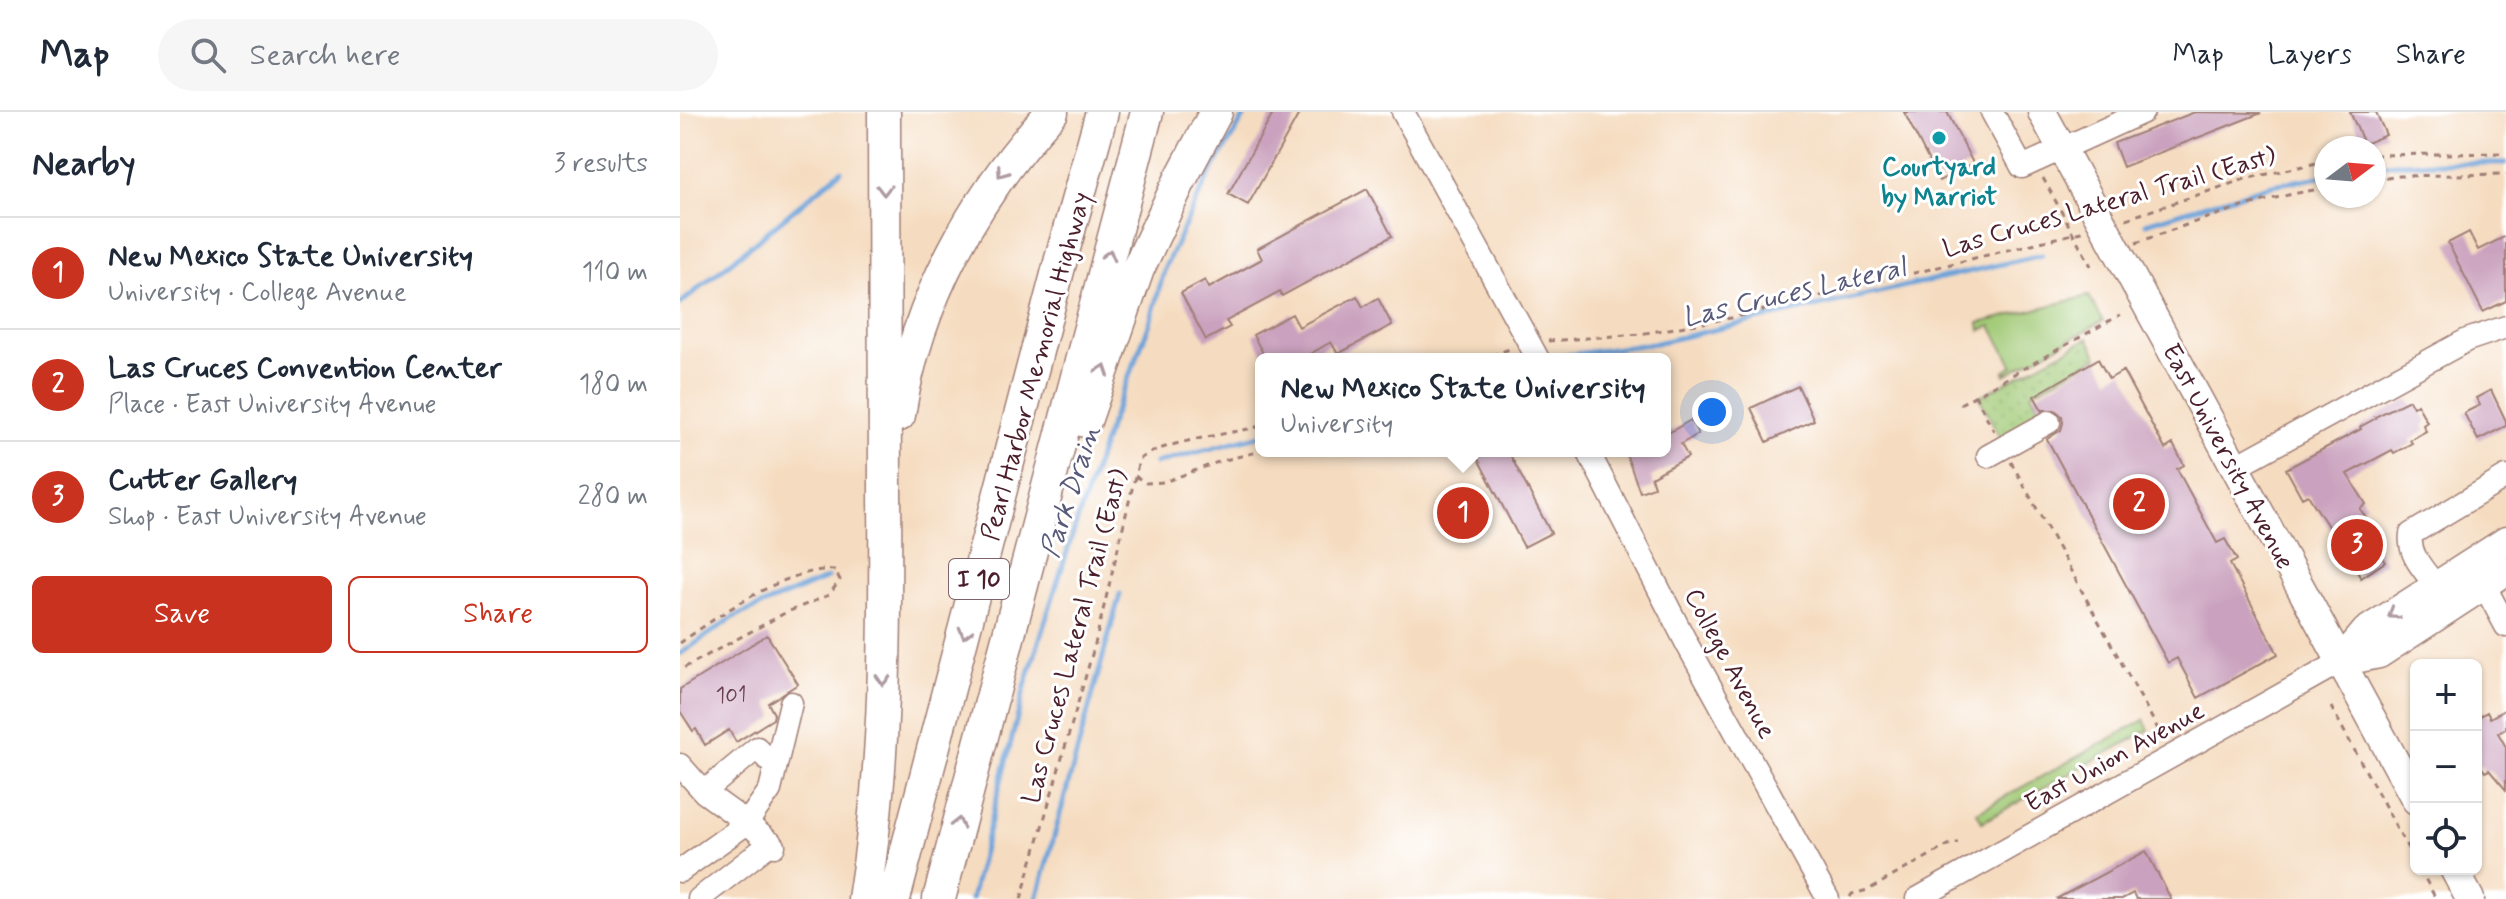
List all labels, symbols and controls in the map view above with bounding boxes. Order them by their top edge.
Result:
search box [158,19,718,91]
text: Map [40,31,110,80]
icon: search [186,33,230,77]
text: Search here [250,36,401,75]
text: Map [2173,37,2224,74]
text: Layers [2268,37,2352,74]
text: Share [2396,37,2466,74]
marker: Courtyard by Marriot [1930,129,1948,147]
north arrow [2314,136,2386,208]
street label: Las Cruces Lateral Trail (East) [1939,139,2280,267]
text: Nearby [32,142,136,187]
text: 3 results [554,147,648,181]
place label: Courtyard by Marriot [1881,151,1997,215]
one-way arrow [997,163,1012,178]
one-way arrow [875,184,893,197]
street label: Pearl Harbor Memorial Highway [974,188,1100,545]
text: New Mexico State University [108,237,473,276]
one-way arrow [1100,248,1117,262]
water label: Las Cruces Lateral [1679,249,1912,337]
text: 1 [52,256,64,290]
text: 110 m [582,256,648,290]
text: University · College Avenue [108,276,407,310]
street label: East University Avenue [2153,338,2301,576]
text: Las Cruces Convention Center [108,349,502,388]
popup [1255,353,1671,457]
one-way arrow [1093,363,1109,377]
text: 2 [52,368,64,402]
text: 180 m [579,368,648,402]
text: New Mexico State University [1280,369,1646,408]
text: Place · East University Avenue [108,388,436,422]
your location [1692,392,1732,432]
text: University [1280,408,1393,442]
water label: Park Drain [1033,421,1110,563]
text: Cutter Gallery [108,461,297,500]
street label: Las Cruces Lateral Trail (East) [1015,466,1137,807]
pin: 2 [2113,474,2165,534]
text: 3 [52,480,64,514]
text: 280 m [578,480,648,514]
pin: 1 [1437,483,1489,543]
text: Shop · East University Avenue [108,500,427,534]
pin: 3 [2331,515,2383,575]
road number: I 10 [949,559,1009,599]
button: Save [32,576,332,653]
button: Share [348,576,648,653]
street label: College Avenue [1675,583,1783,745]
one-way arrow [2388,604,2402,619]
one-way arrow [957,625,974,639]
map controls [2410,659,2482,875]
button: + [2410,659,2482,731]
one-way arrow [875,674,892,687]
house number: 101 [716,682,746,710]
street label: East Union Avenue [2019,694,2211,821]
button: − [2410,731,2482,803]
button: locate [2410,803,2482,875]
one-way arrow [949,817,966,831]

